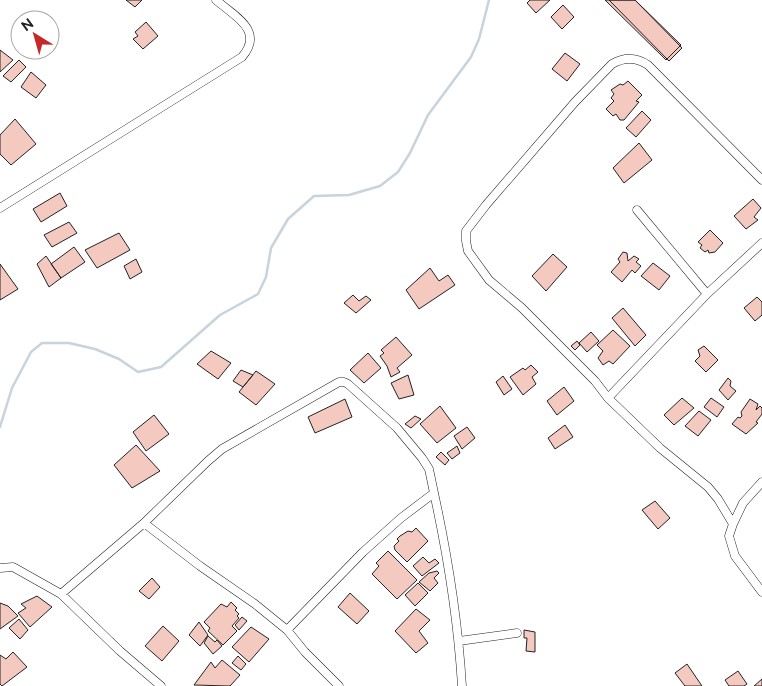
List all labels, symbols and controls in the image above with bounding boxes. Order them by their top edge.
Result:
north arrow [10,10,60,60]
text: N [18,15,36,34]

